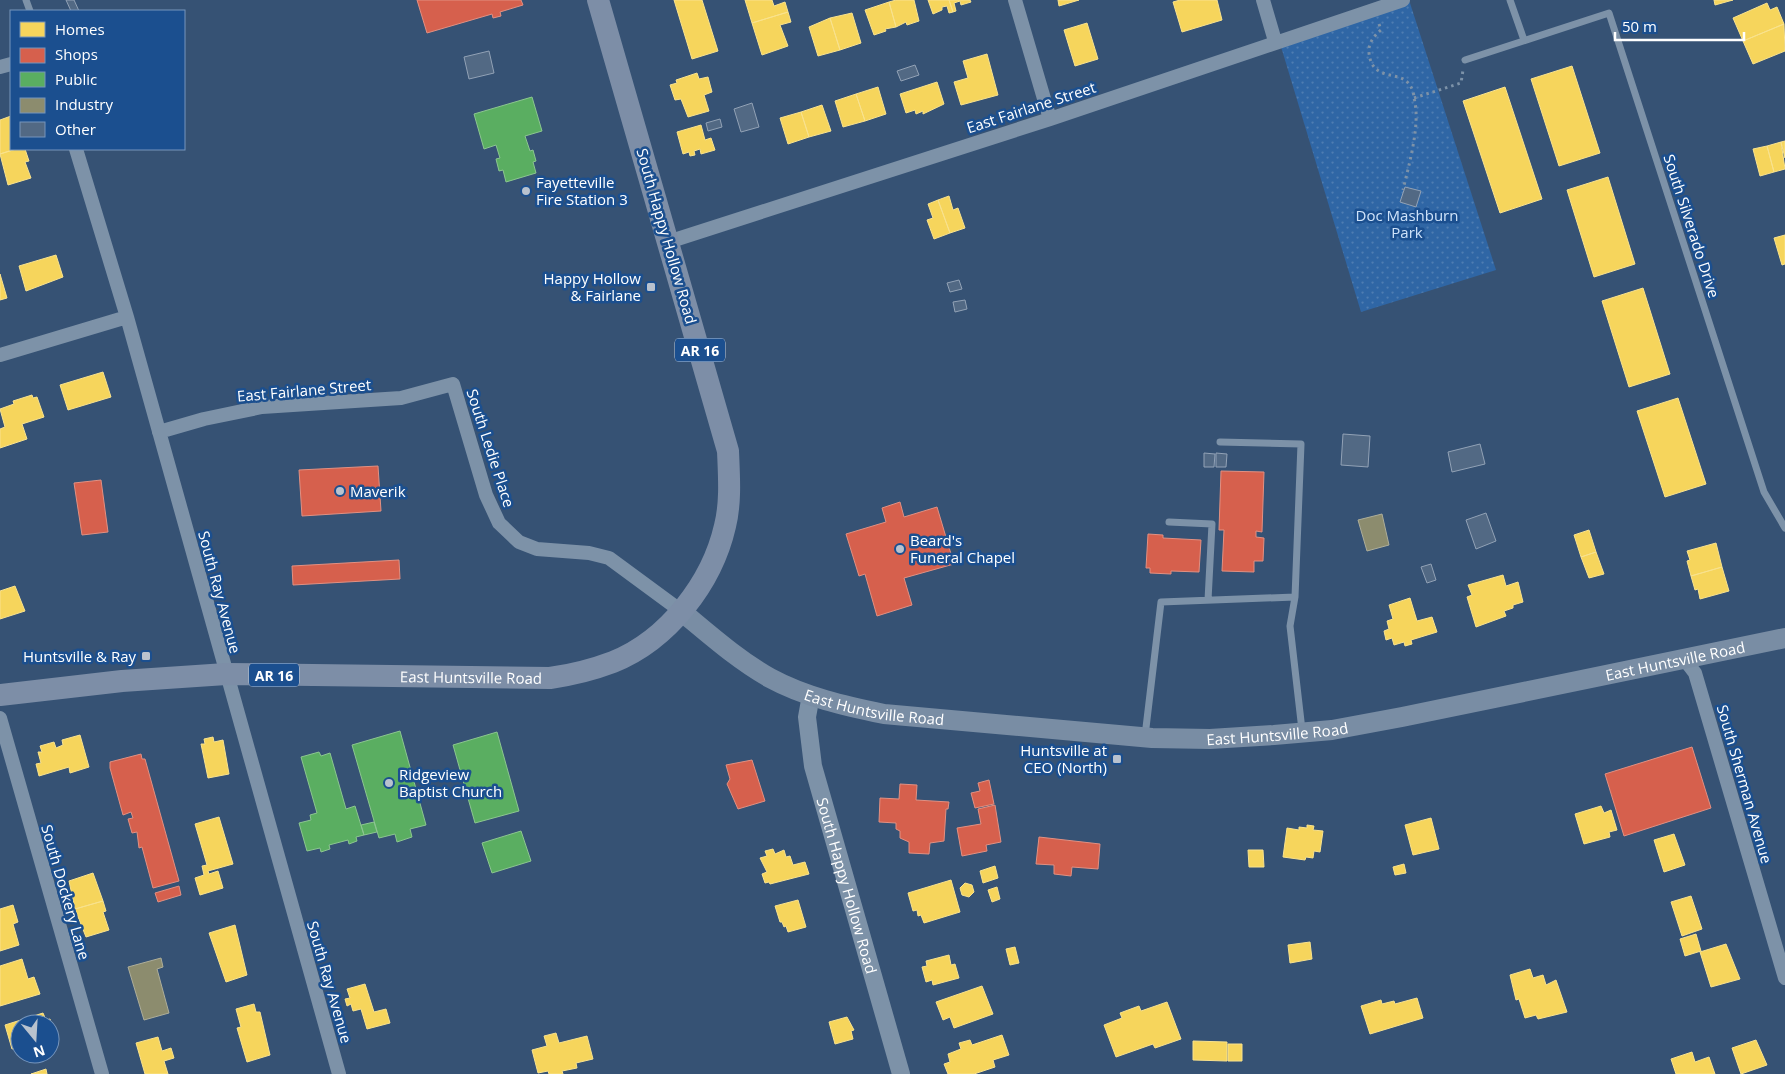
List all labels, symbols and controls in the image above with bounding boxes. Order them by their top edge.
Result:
legend [10,10,185,150]
scale bar [1615,10,1744,42]
text: 50 m [1622,16,1657,36]
text: Homes [55,19,105,39]
text: Shops [55,44,98,64]
text: Public [55,69,97,89]
street label: East Fairlane Street [964,77,1098,137]
text: Industry [55,94,113,114]
text: Other [55,119,96,139]
street label: South Happy Hollow Road [632,146,702,326]
street label: South Silverado Drive [1659,152,1725,300]
place label: Fayetteville Fire Station 3 [536,172,628,209]
marker: Fayetteville Fire Station 3 [520,185,532,197]
park label: Doc Mashburn Park [1356,205,1458,242]
place label: Happy Hollow & Fairlane [544,268,641,305]
marker: Happy Hollow & Fairlane [645,281,657,293]
road number: AR 16 [675,338,725,362]
street label: East Fairlane Street [236,374,372,406]
street label: South Ledie Place [462,386,520,510]
place label: Maverik [350,481,406,501]
marker: Maverik [334,485,346,497]
street label: South Ray Avenue [194,528,246,656]
place label: Beard's Funeral Chapel [910,530,1015,567]
marker: Beard's Funeral Chapel [894,543,906,555]
street label: East Huntsville Road [1603,637,1747,685]
place label: Huntsville & Ray [23,646,136,666]
marker: Huntsville & Ray [140,650,152,662]
road number: AR 16 [249,664,299,686]
street label: East Huntsville Road [400,666,542,688]
street label: East Huntsville Road [802,684,945,729]
street label: South Sherman Avenue [1713,702,1777,866]
street label: East Huntsville Road [1206,717,1350,749]
place label: Huntsville at CEO (North) [1020,740,1107,777]
marker: Huntsville at CEO (North) [1111,753,1123,765]
place label: Ridgeview Baptist Church [399,764,502,801]
marker: Ridgeview Baptist Church [383,777,395,789]
street label: South Happy Hollow Road [812,795,882,976]
street label: South Dockery Lane [37,822,95,962]
street label: South Ray Avenue [303,919,357,1045]
north arrow [10,1014,60,1064]
text: N [31,1041,48,1063]

